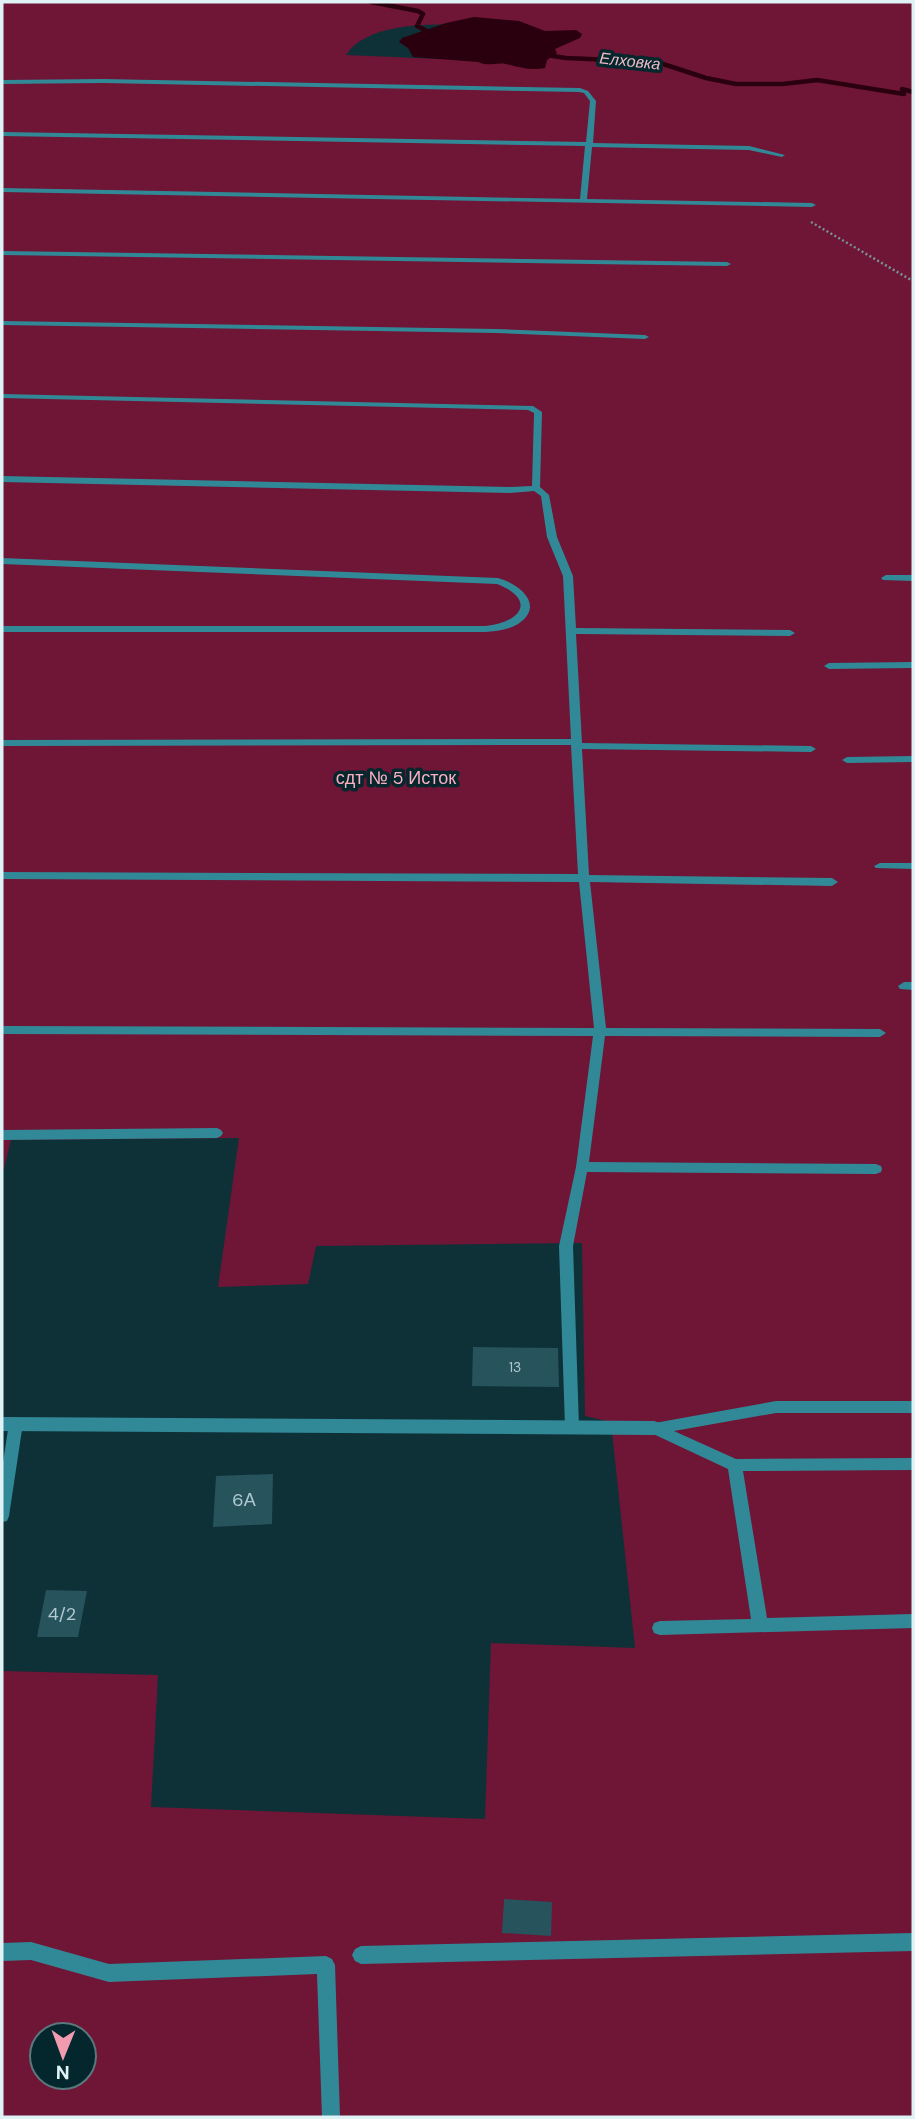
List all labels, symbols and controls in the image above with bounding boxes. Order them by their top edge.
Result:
water label: Елховка [598,47,662,75]
park label: сдт № 5 Исток [336,766,456,790]
house number: 13 [509,1358,521,1376]
house number: 6А [232,1488,256,1512]
house number: 4/2 [48,1602,76,1626]
north arrow [28,2021,98,2091]
text: N [56,2060,70,2085]

